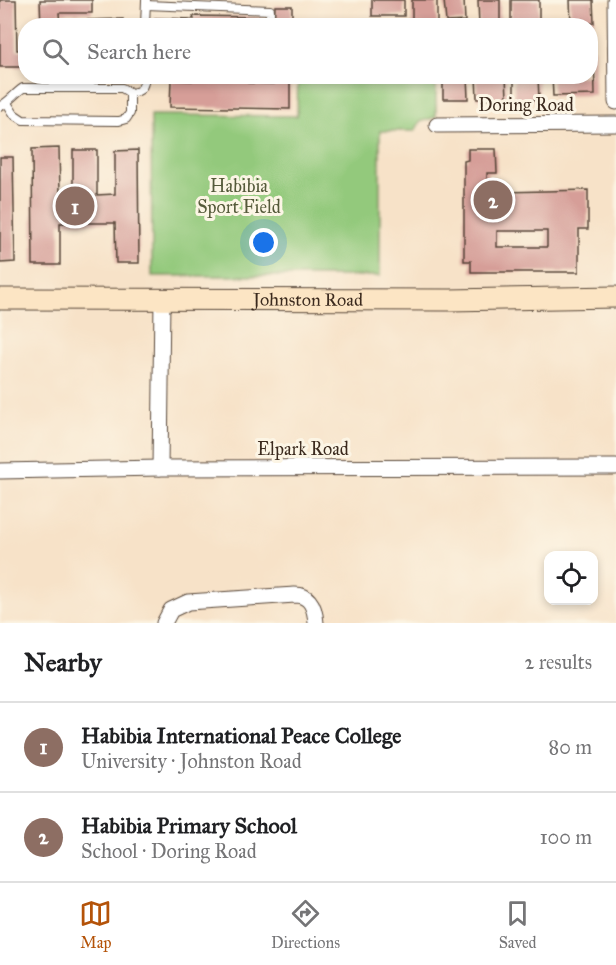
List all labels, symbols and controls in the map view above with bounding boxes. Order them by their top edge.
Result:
search box [18,18,598,84]
icon: search [39,35,72,68]
text: Search here [87,38,191,65]
street label: Doring Road [478,94,574,117]
park label: Habibia Sport Field [197,175,281,218]
pin: 2 [474,178,512,222]
pin: 1 [56,184,94,228]
your location [249,228,278,257]
street label: Johnston Road [251,289,363,312]
street label: Elpark Road [257,438,349,460]
map controls [544,551,598,605]
button: locate [544,551,598,605]
text: Nearby [24,646,102,678]
text: 2 results [524,650,592,674]
text: Habibia International Peace College [81,722,401,749]
text: 1 [40,735,47,759]
text: 80 m [549,735,592,759]
text: University · Johnston Road [81,749,302,773]
text: Habibia Primary School [81,812,297,839]
text: 2 [39,825,48,849]
text: 100 m [540,825,592,849]
text: School · Doring Road [81,839,257,863]
tab: Map [79,897,112,952]
tab: Directions [271,897,340,952]
tab: Saved [499,897,537,952]

